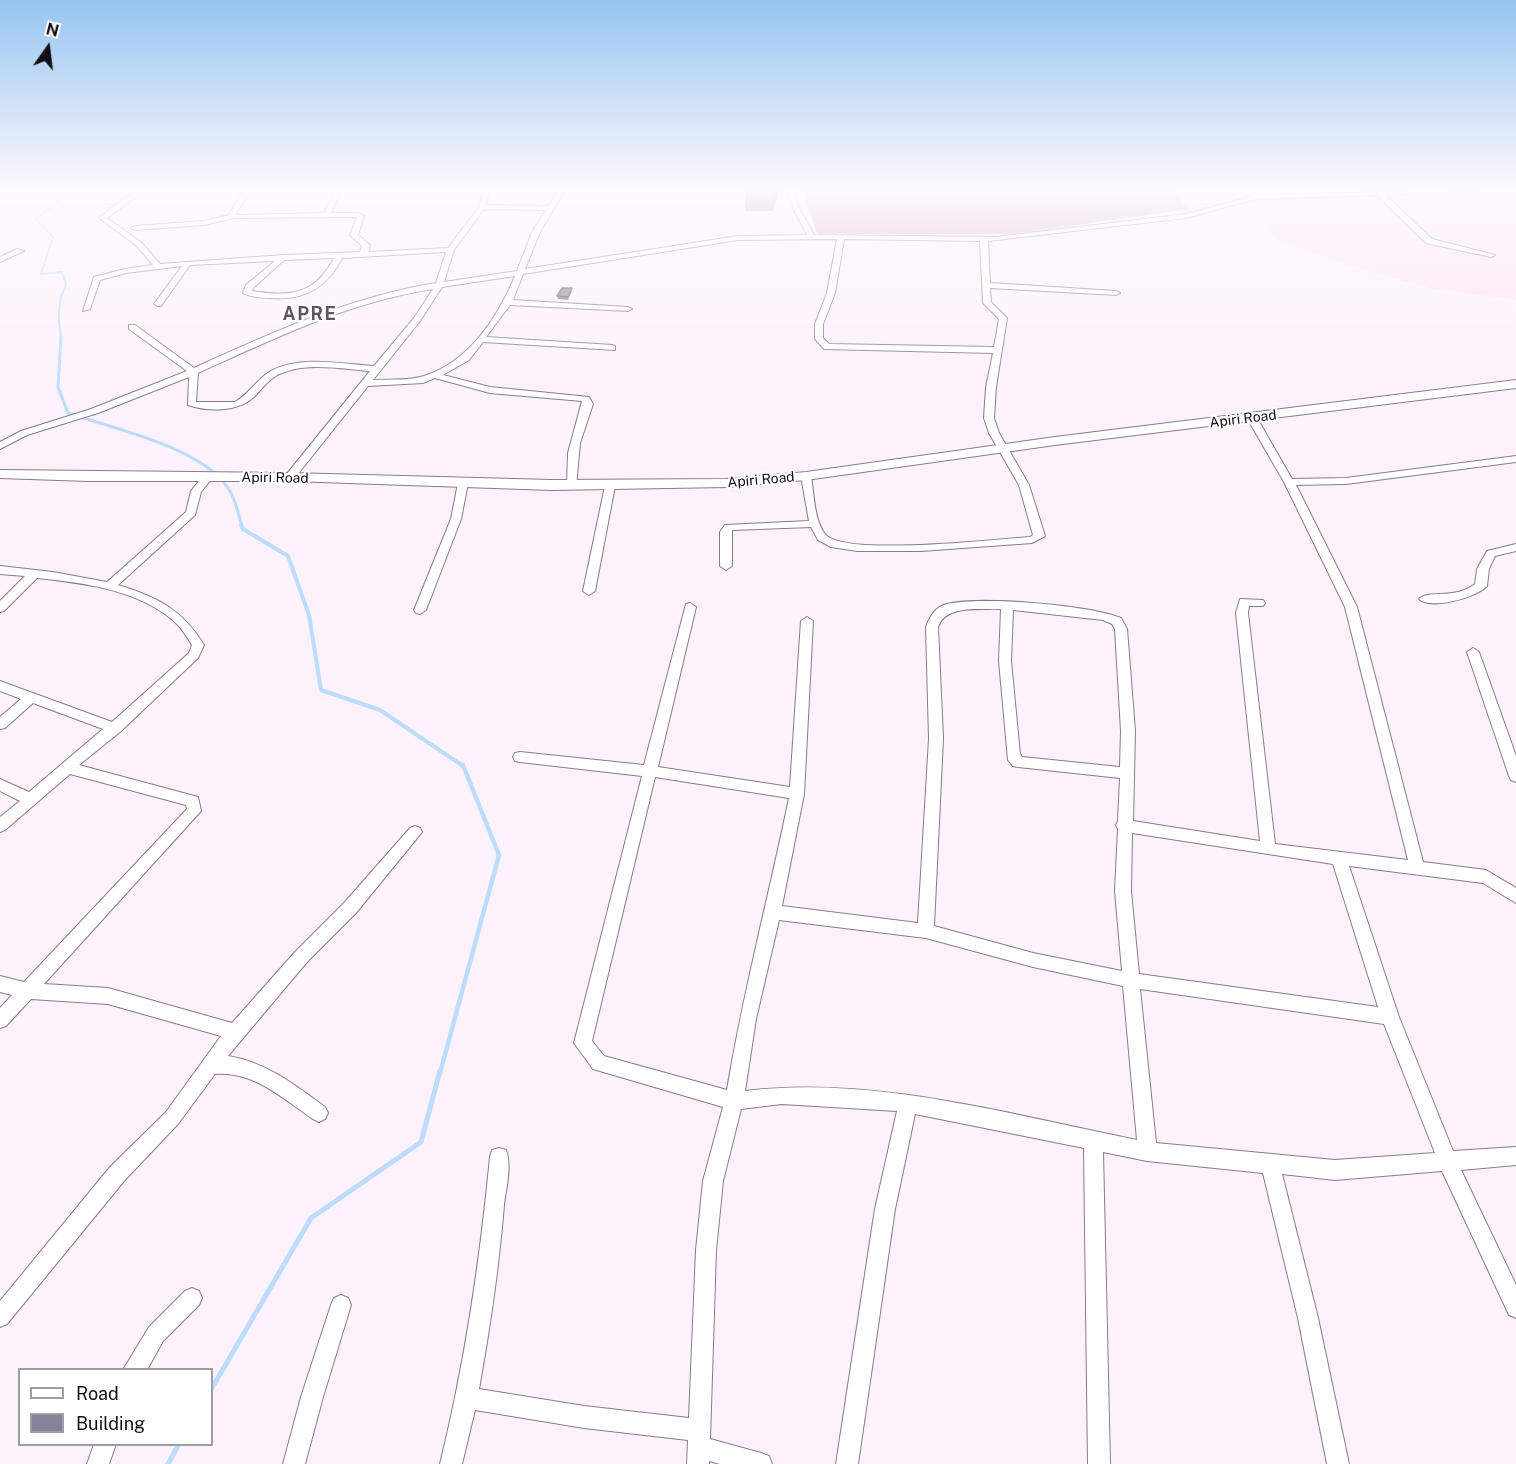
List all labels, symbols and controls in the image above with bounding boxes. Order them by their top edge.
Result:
north arrow [18,18,78,78]
text: N [44,19,61,41]
district label: APRE [283,303,337,325]
street label: Apiri Road [1209,407,1277,431]
street label: Apiri Road [241,469,309,487]
street label: Apiri Road [727,469,795,491]
legend [18,1368,213,1446]
text: Road [76,1383,119,1404]
text: Building [76,1413,145,1434]

